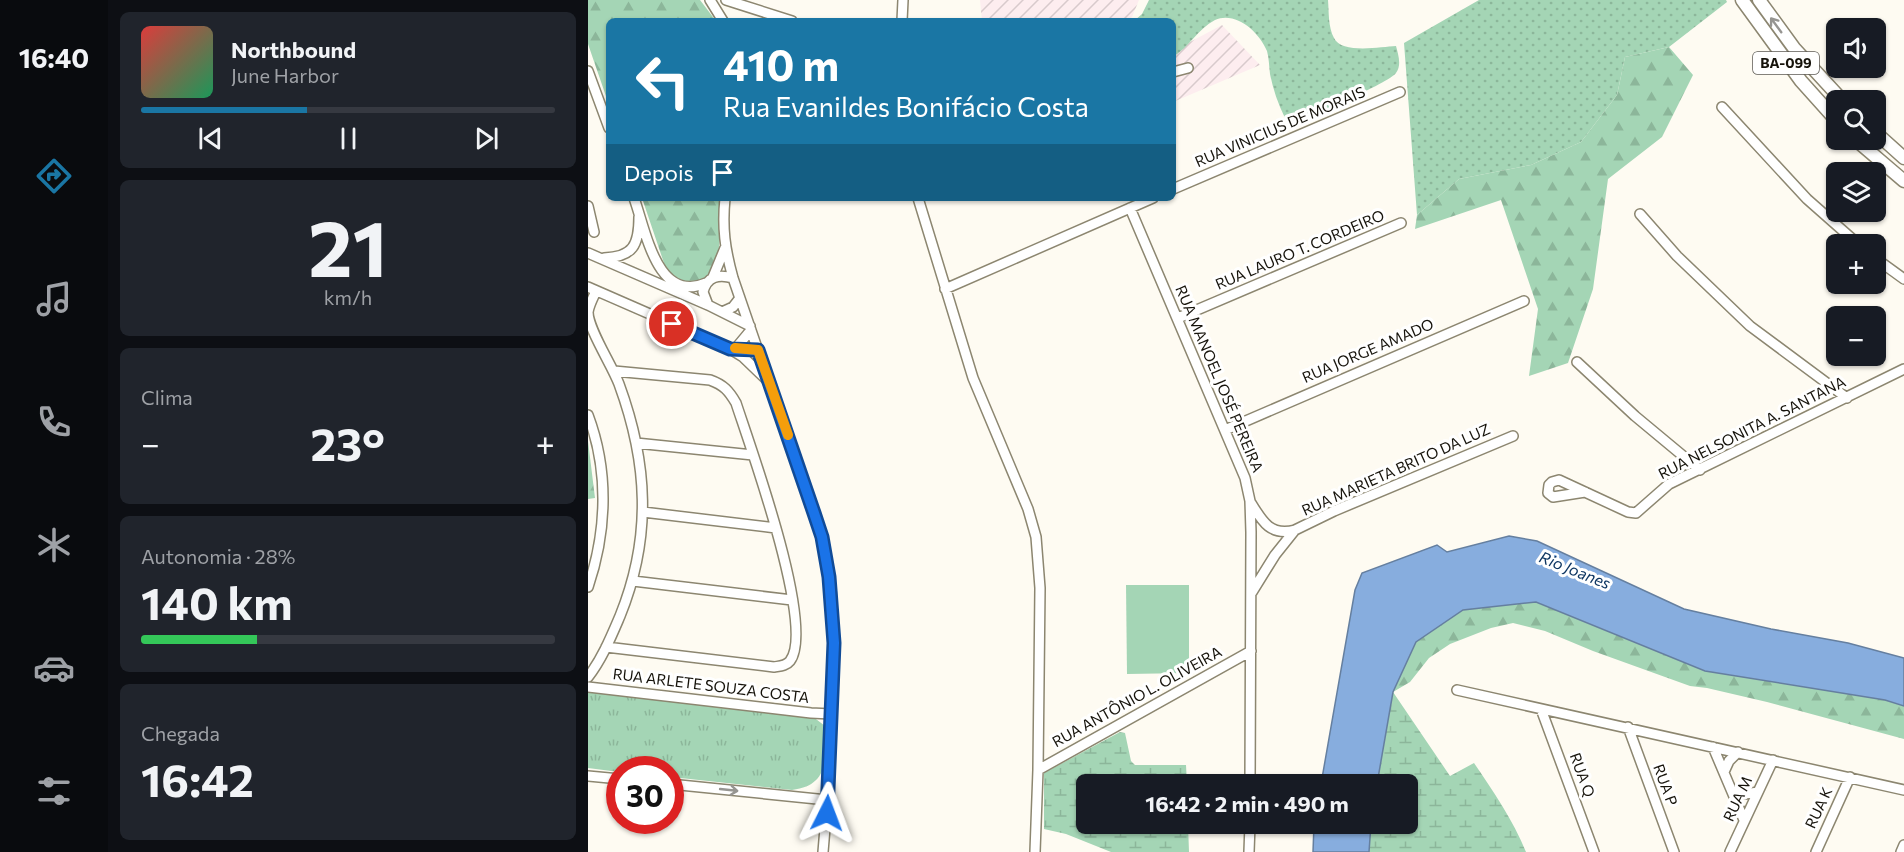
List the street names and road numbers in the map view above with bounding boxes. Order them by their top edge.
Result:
road number: BA-099 [1753,52,1819,74]
street label: RUA VINICIUS DE MORAIS [1192,82,1368,170]
street label: RUA LAURO T. CORDEIRO [1213,205,1387,293]
street label: RUA MANOEL JOSÉ PEREIRA [1172,282,1268,475]
street label: RUA JORGE AMADO [1299,314,1436,386]
street label: RUA NELSONITA A. SANTANA [1655,372,1848,482]
street label: RUA MARIETA BRITO DA LUZ [1299,419,1493,519]
street label: RUA ANTÔNIO L. OLIVEIRA [1048,641,1224,750]
street label: RUA ARLETE SOUZA COSTA [612,664,810,706]
street label: RUA Q [1567,750,1599,799]
street label: RUA P [1650,761,1682,808]
street label: RUA M [1719,773,1755,824]
street label: RUA K [1801,784,1835,831]

